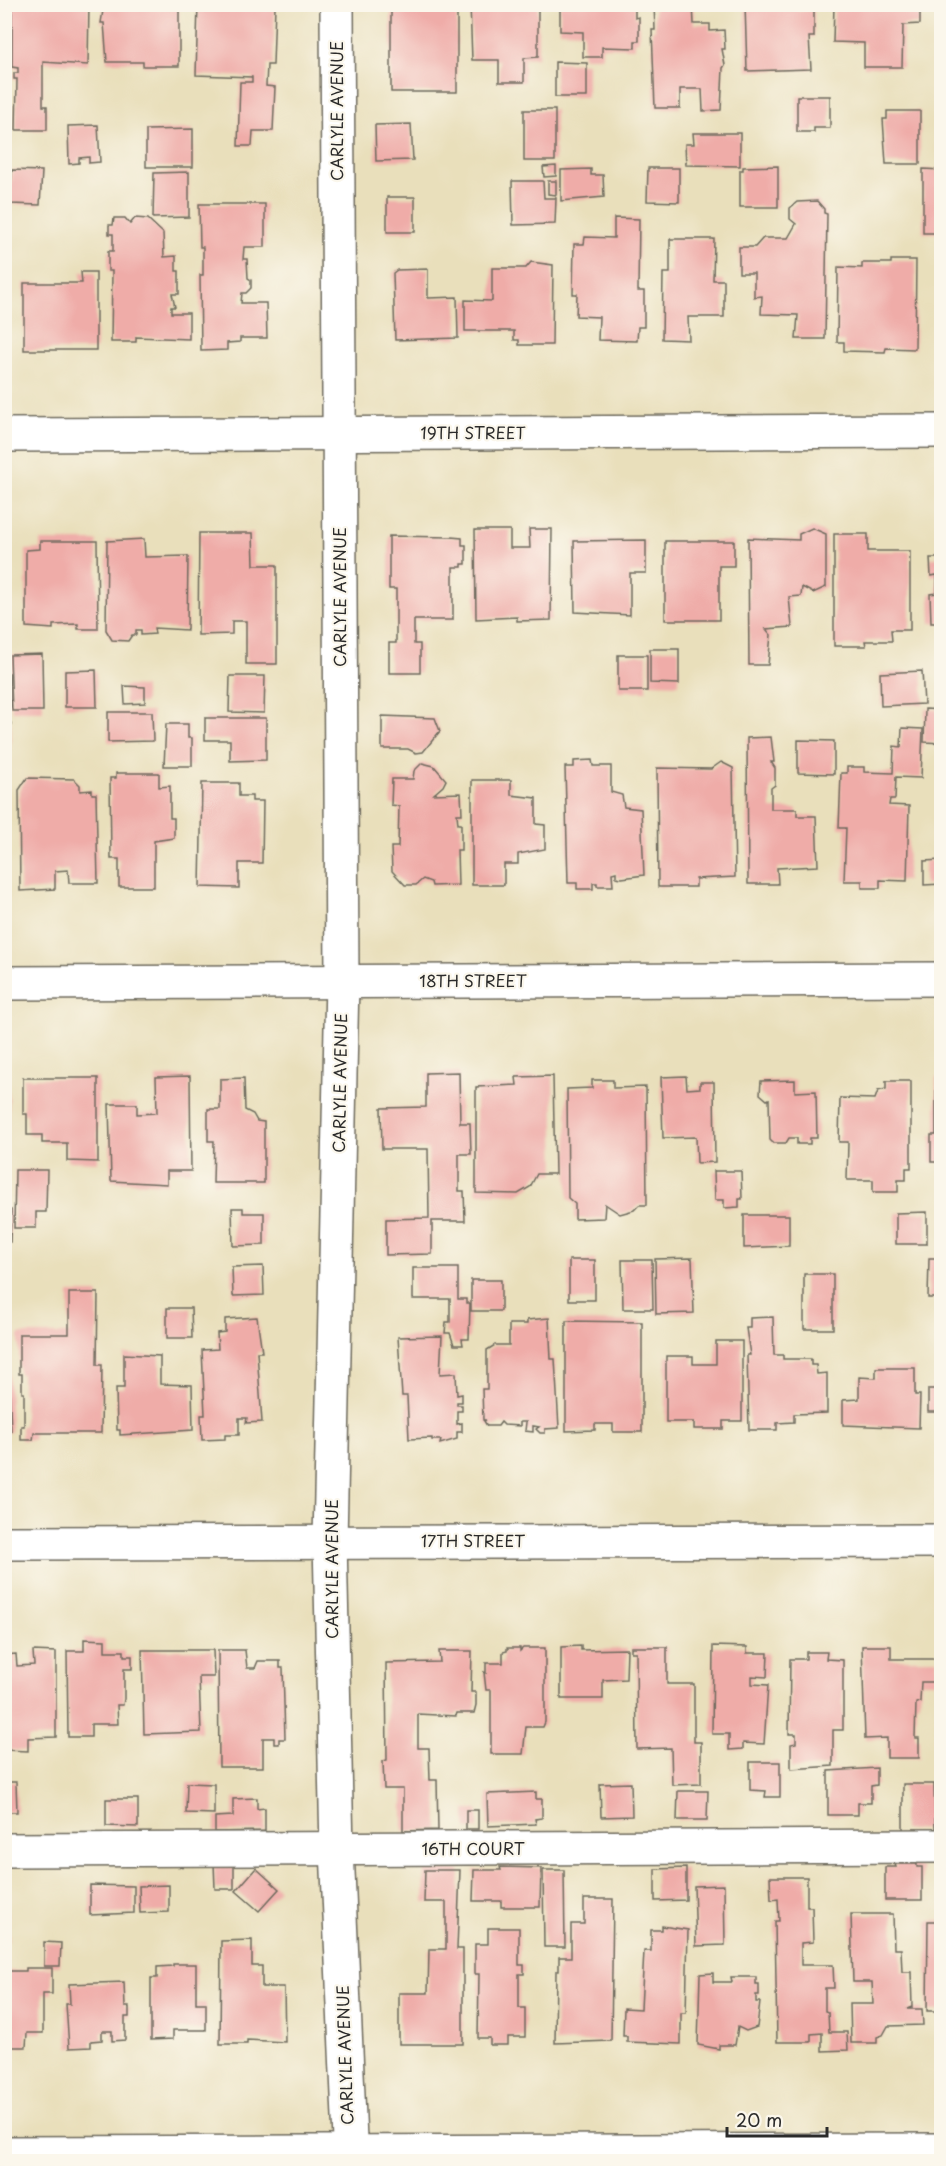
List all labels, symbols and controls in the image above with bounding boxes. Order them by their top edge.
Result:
street label: CARLYLE AVENUE [324,41,348,181]
street label: 19TH STREET [421,420,526,444]
street label: CARLYLE AVENUE [327,527,351,667]
street label: 18TH STREET [419,968,527,992]
street label: CARLYLE AVENUE [326,1013,352,1153]
street label: CARLYLE AVENUE [319,1499,343,1639]
street label: 17TH STREET [421,1528,525,1552]
street label: 16TH COURT [421,1836,525,1860]
street label: CARLYLE AVENUE [330,1985,358,2125]
scale bar [727,2100,828,2138]
text: 20 m [736,2106,782,2133]

